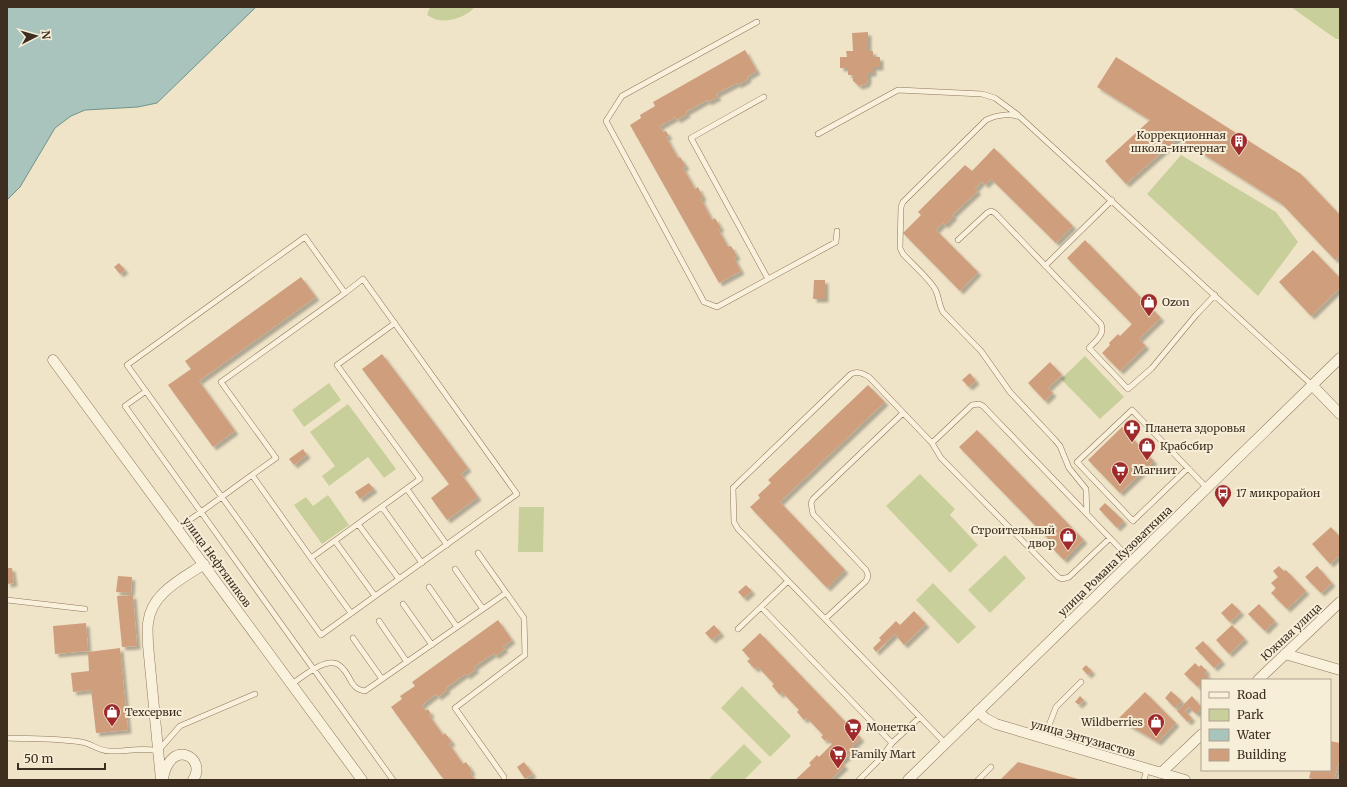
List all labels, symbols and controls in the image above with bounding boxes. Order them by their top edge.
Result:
north arrow [16,16,56,56]
text: N [39,30,53,40]
place label: Коррекционная школа-интернат [1131,128,1226,155]
building icon: Коррекционная школа-интернат [1229,131,1249,156]
shop icon: Ozon [1139,292,1159,317]
place label: Ozon [1162,295,1190,309]
pharmacy icon: Планета здоровья [1122,418,1142,443]
place label: Планета здоровья [1145,421,1246,435]
shop icon: Крабсбир [1137,436,1157,461]
place label: Крабсбир [1160,439,1214,453]
supermarket icon: Магнит [1110,460,1130,485]
place label: Магнит [1133,463,1177,477]
bus stop icon: 17 микрорайон [1213,483,1233,508]
place label: 17 микрорайон [1236,486,1321,500]
street label: улица Романа Кузоваткина [1055,503,1175,619]
street label: улица Нефтяников [180,514,255,610]
place label: Строительный двор [971,523,1055,550]
shop icon: Строительный двор [1058,526,1078,551]
street label: Южная улица [1258,600,1324,664]
legend [1201,679,1331,771]
text: Road [1237,687,1266,702]
shop icon: Техсервис [102,702,122,727]
place label: Техсервис [125,705,182,719]
text: Park [1237,707,1264,722]
shop icon: Wildberries [1146,712,1166,737]
place label: Wildberries [1080,715,1143,729]
street label: улица Энтузиастов [1029,716,1137,760]
supermarket icon: Монетка [843,717,863,742]
place label: Монетка [866,720,916,734]
text: Water [1236,727,1272,742]
supermarket icon: Family Mart [828,744,848,769]
scale bar [18,745,105,771]
place label: Family Mart [851,747,917,761]
text: Building [1237,747,1287,762]
text: 50 m [24,751,53,766]

